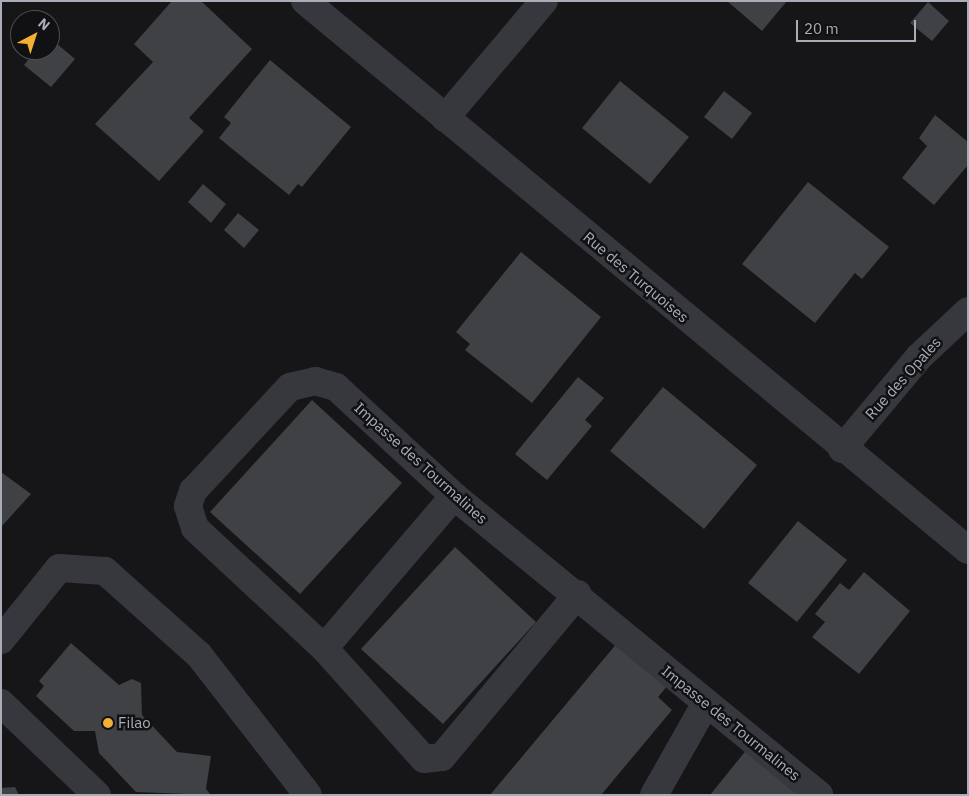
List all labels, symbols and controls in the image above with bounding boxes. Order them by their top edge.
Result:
north arrow [10,10,60,60]
scale bar [799,10,919,42]
text: N [34,14,54,34]
text: 20 m [804,19,839,38]
street label: Rue des Turquoises [580,228,692,326]
street label: Rue des Opales [861,333,945,423]
street label: Impasse des Tourmalines [351,398,491,528]
street label: Impasse des Tourmalines [658,662,804,784]
place label: Filao [118,714,151,732]
marker: Filao [102,717,114,729]

